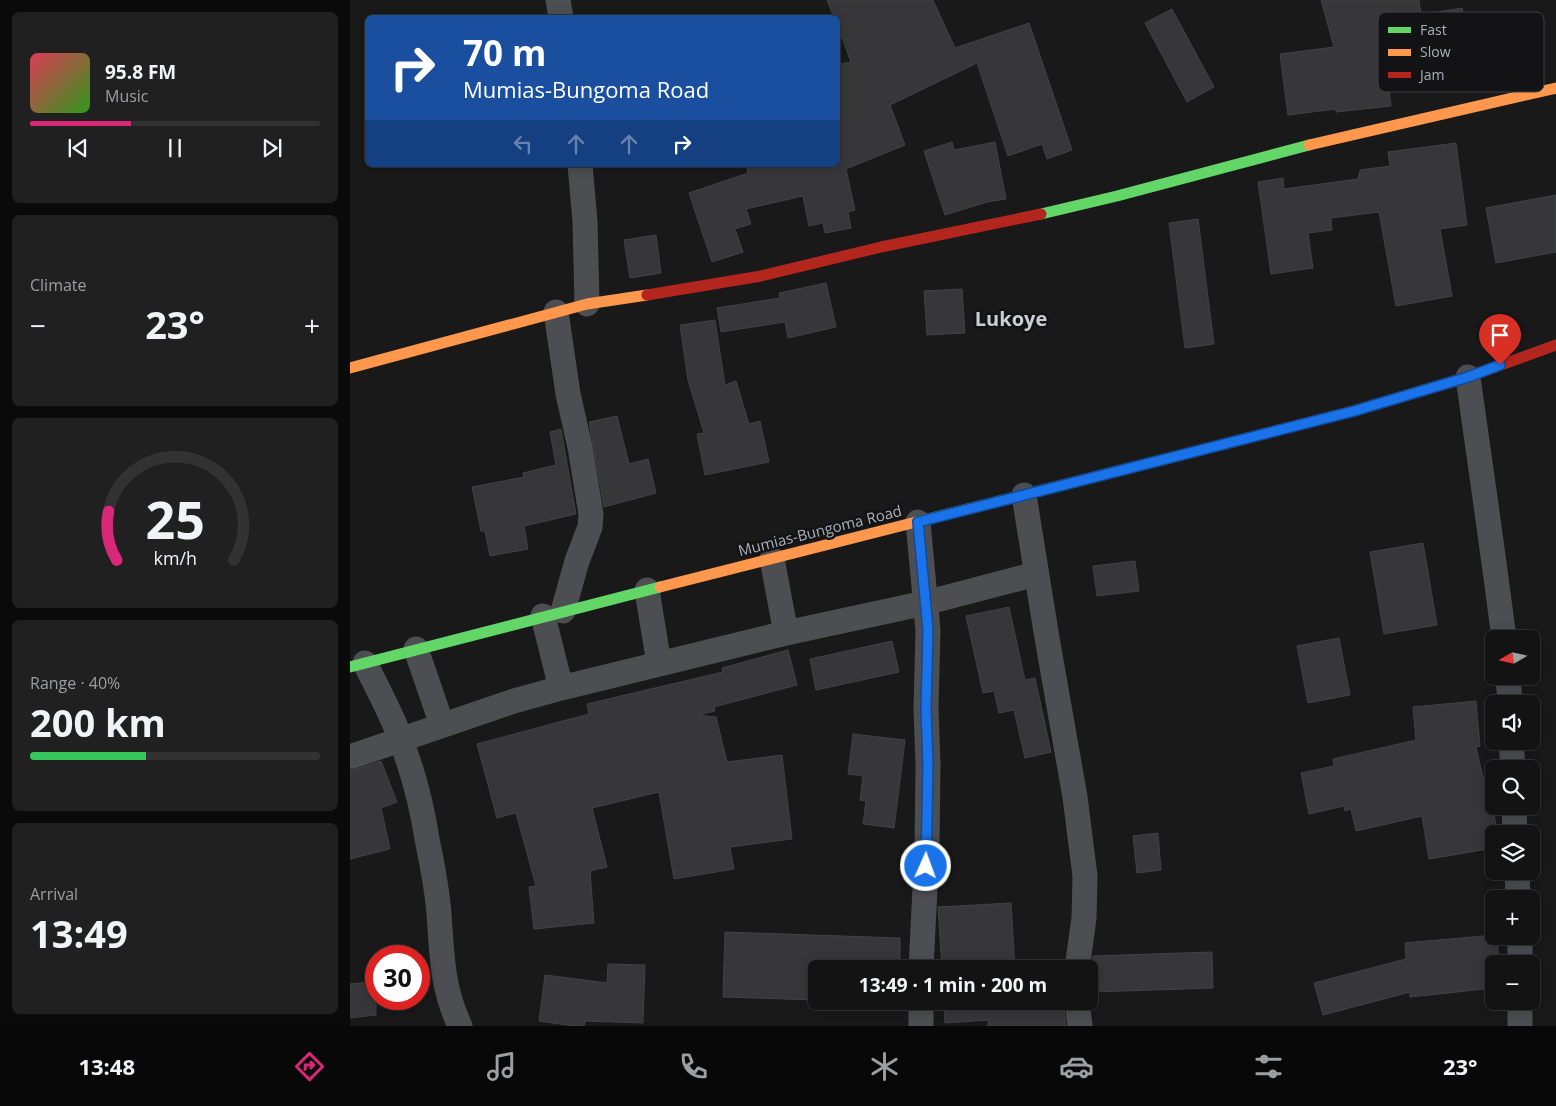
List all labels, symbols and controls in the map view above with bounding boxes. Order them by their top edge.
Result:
legend [1378,12,1544,92]
text: Fast [1420,20,1447,39]
text: 70 m [463,29,546,76]
icon: right [380,35,445,100]
text: Slow [1420,42,1451,61]
text: 95.8 FM [105,59,176,85]
text: Jam [1418,65,1445,84]
text: Mumias-Bungoma Road [463,74,709,104]
text: Music [105,85,149,107]
icon: left [509,130,537,158]
icon: ahead [562,130,590,158]
icon: ahead [615,130,643,158]
icon: right [668,130,696,158]
icon: previous [64,134,92,162]
icon: pause [161,134,189,162]
icon: next [258,134,286,162]
text: Climate [30,274,87,296]
text: 23° [145,298,205,350]
district label: Lukoye [975,305,1047,332]
text: − [30,306,46,344]
text: + [304,306,320,344]
pin [1479,314,1521,365]
icon: arrive [1486,321,1514,349]
text: 25 [145,483,205,554]
street label: Mumias-Bungoma Road [736,500,904,560]
text: km/h [153,546,197,570]
north arrow [1485,630,1540,685]
map controls [1485,630,1540,1010]
text: Range · 40% [30,672,120,694]
button: sound [1485,695,1540,750]
text: 200 km [30,696,166,748]
button: search [1485,760,1540,815]
button: layers [1485,825,1540,880]
position arrow [899,839,951,891]
text: Arrival [30,883,78,905]
button: + [1485,890,1540,945]
text: 13:49 [30,907,128,959]
speed limit sign: 30 [365,945,430,1010]
button: − [1485,955,1540,1010]
text: 13:49 · 1 min · 200 m [859,972,1047,998]
icon: directions [292,1049,327,1084]
icon: music [484,1049,519,1084]
icon: phone [676,1049,711,1084]
icon: climate [867,1049,902,1084]
icon: car [1059,1049,1094,1084]
icon: filters [1251,1049,1286,1084]
text: 13:48 [78,1051,135,1081]
text: 23° [1443,1051,1478,1081]

